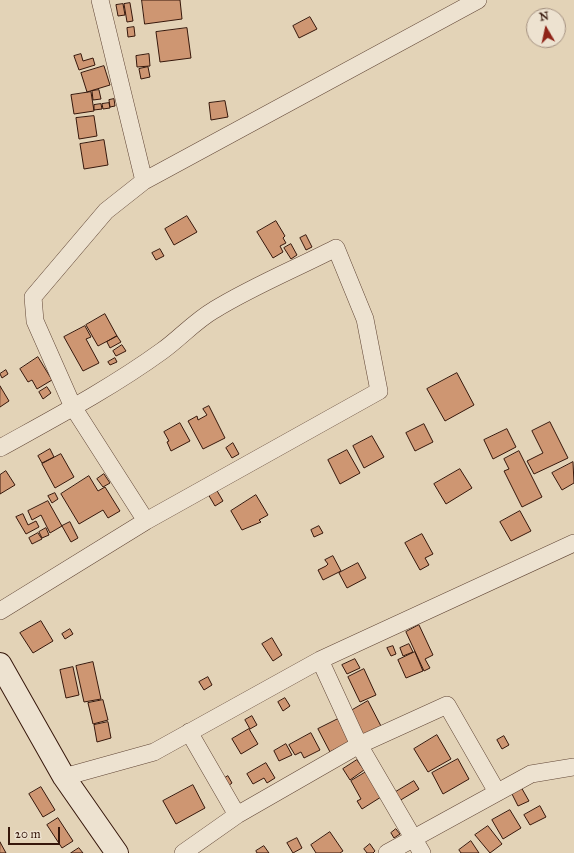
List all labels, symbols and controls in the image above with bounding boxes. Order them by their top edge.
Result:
north arrow [526,8,566,48]
text: N [539,9,550,24]
scale bar [10,819,62,845]
text: 20 m [15,827,41,841]

